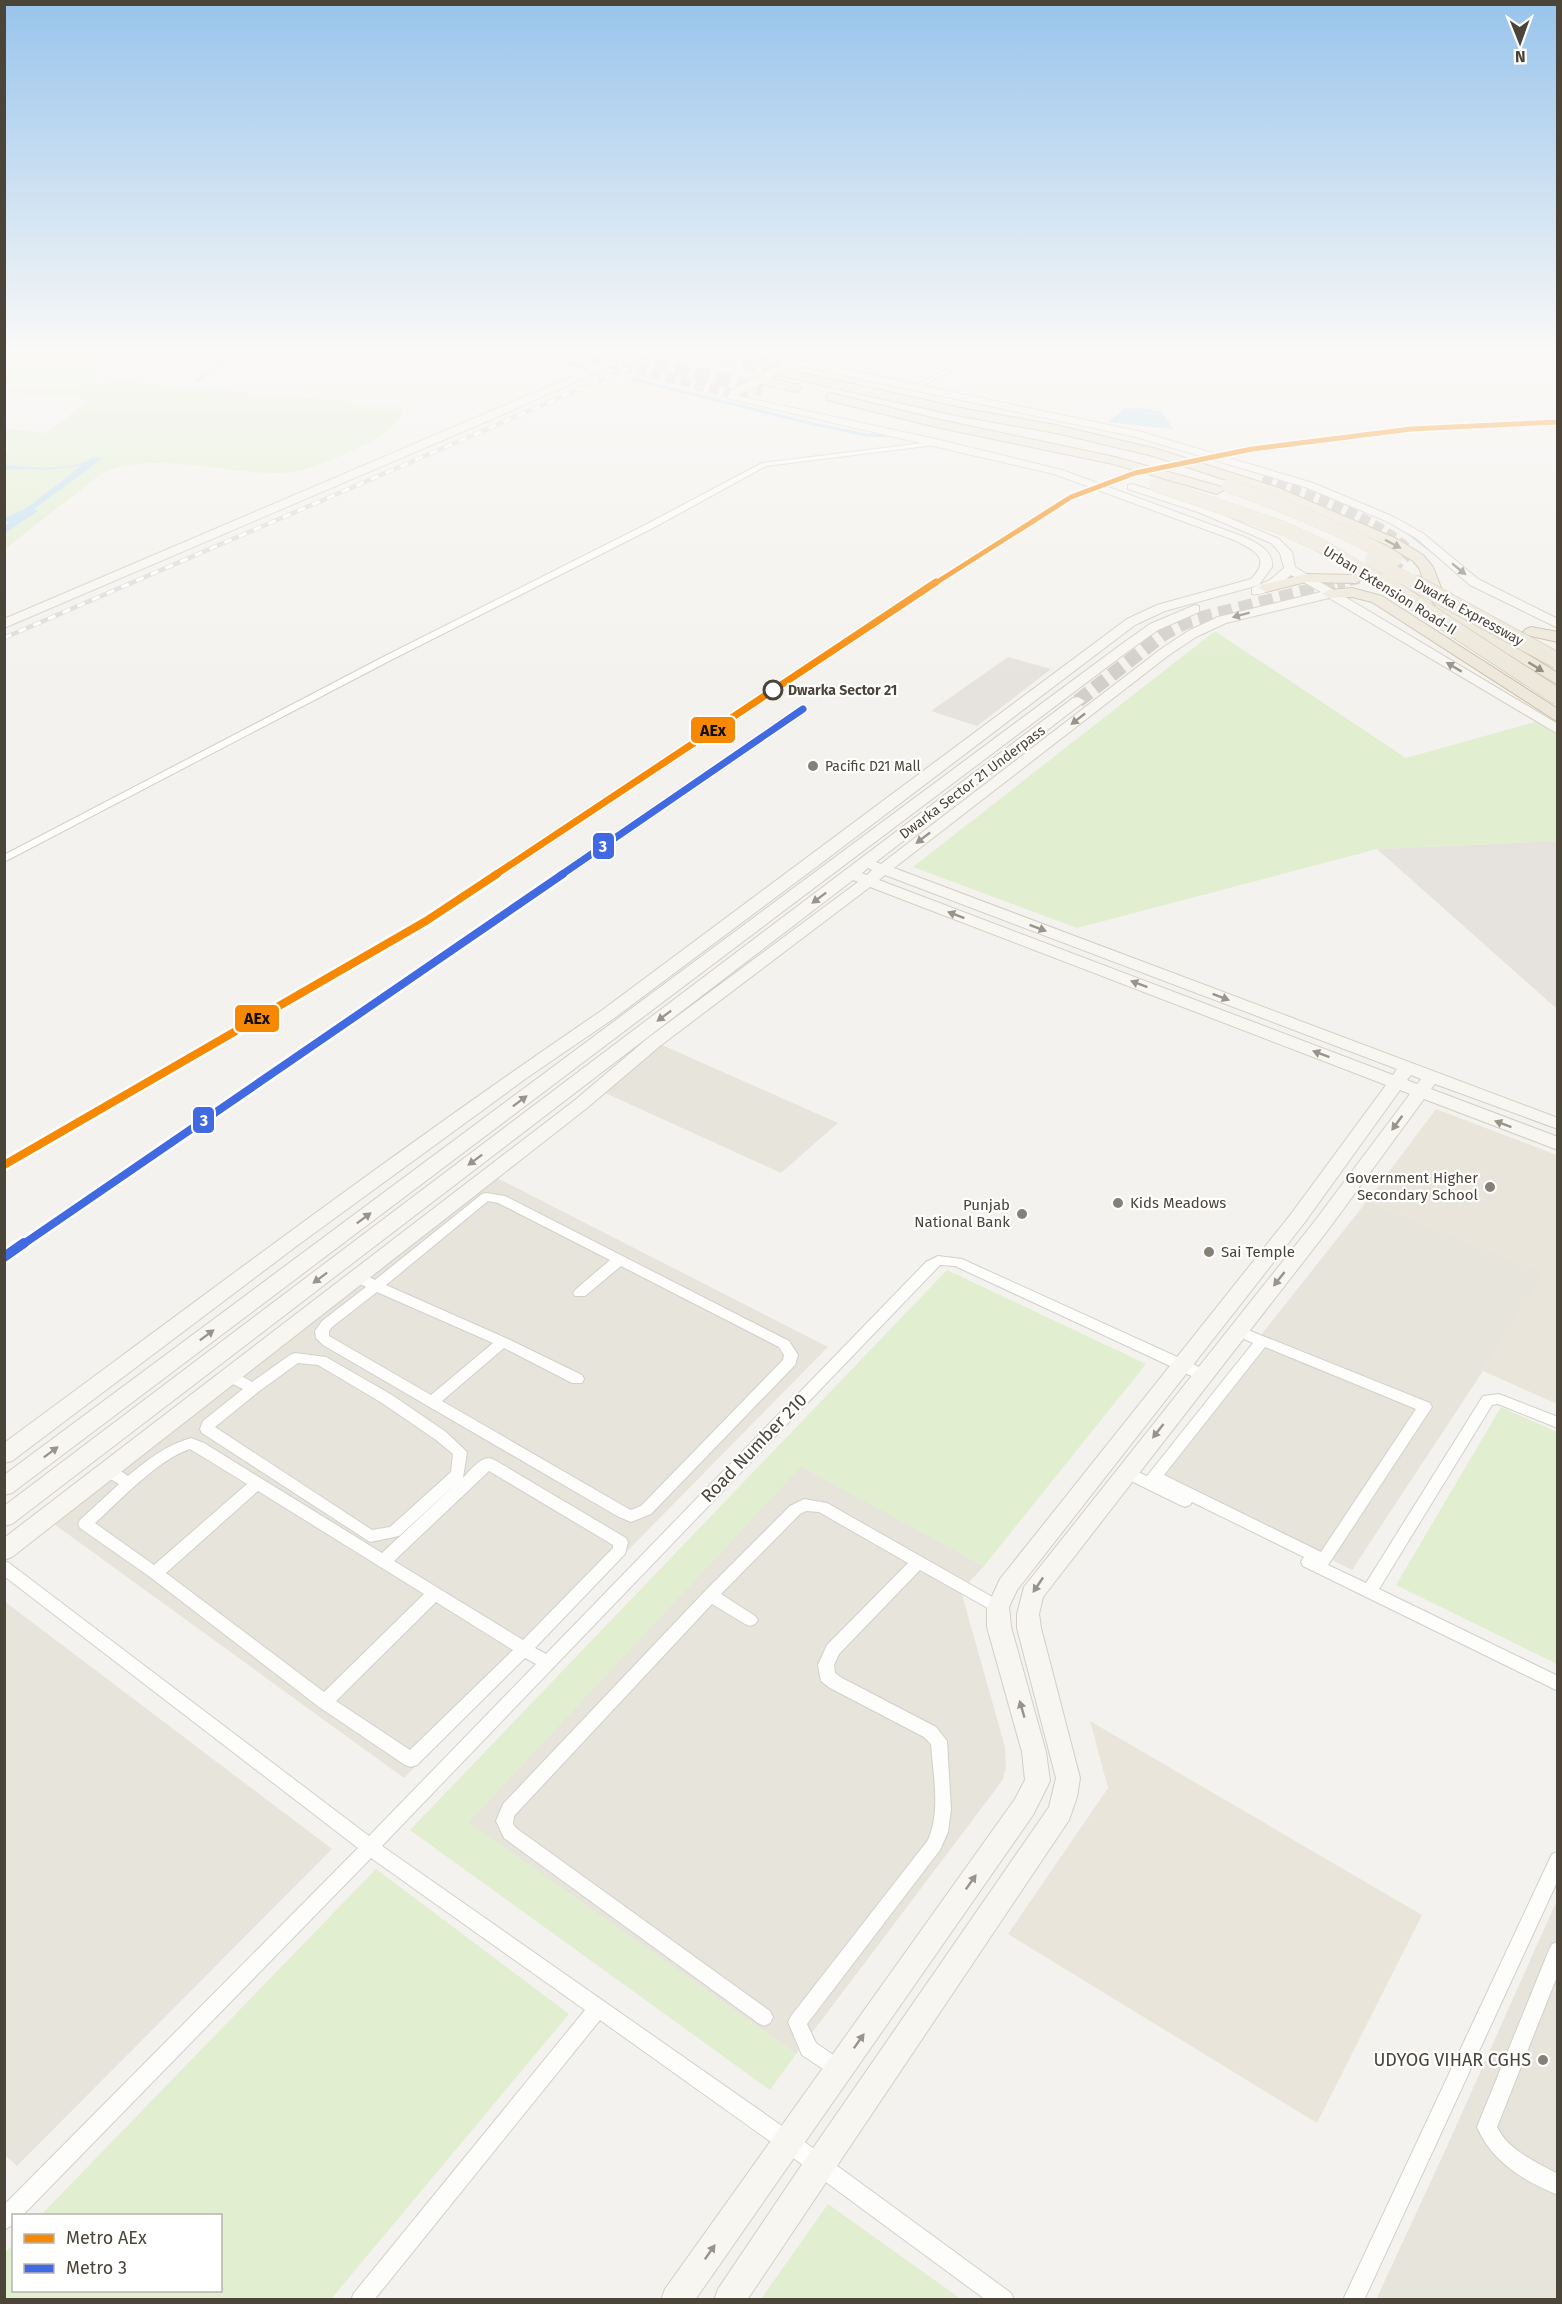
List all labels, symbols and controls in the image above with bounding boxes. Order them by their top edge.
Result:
north arrow [1490,12,1550,72]
text: N [1515,47,1526,66]
one-way arrow [1384,538,1402,548]
street label: Urban Extension Road-II [1320,542,1460,638]
one-way arrow [1451,562,1466,575]
street label: Dwarka Expressway [1411,575,1527,650]
one-way arrow [1232,611,1250,621]
one-way arrow [1527,661,1544,672]
one-way arrow [1446,662,1462,673]
marker: Dwarka Sector 21 [763,680,783,700]
place label: Dwarka Sector 21 [788,682,897,699]
one-way arrow [1070,713,1085,725]
line badge: AEx [690,716,736,744]
text: AEx [699,721,727,740]
street label: Dwarka Sector 21 Underpass [896,722,1049,843]
place label: Pacific D21 Mall [825,758,921,775]
marker: Pacific D21 Mall [806,759,820,773]
line badge: 3 [592,832,615,860]
one-way arrow [916,832,932,844]
text: 3 [598,837,607,856]
one-way arrow [811,892,827,905]
one-way arrow [947,909,965,919]
one-way arrow [1030,923,1048,933]
one-way arrow [1129,979,1147,989]
one-way arrow [1212,992,1230,1002]
line badge: AEx [234,1004,280,1033]
text: AEx [243,1009,271,1028]
one-way arrow [656,1010,671,1022]
one-way arrow [1312,1049,1330,1058]
one-way arrow [512,1096,527,1108]
line badge: 3 [192,1106,215,1134]
text: 3 [199,1111,208,1130]
one-way arrow [1391,1115,1403,1131]
one-way arrow [1494,1118,1512,1128]
one-way arrow [467,1154,483,1166]
place label: Government Higher Secondary School [1346,1169,1479,1204]
marker: Government Higher Secondary School [1483,1180,1497,1194]
place label: Kids Meadows [1130,1194,1226,1212]
place label: Punjab National Bank [914,1196,1010,1231]
marker: Kids Meadows [1111,1196,1125,1210]
marker: Punjab National Bank [1015,1207,1029,1221]
one-way arrow [355,1212,371,1224]
place label: Sai Temple [1221,1243,1295,1261]
marker: Sai Temple [1202,1245,1216,1259]
one-way arrow [1274,1271,1286,1286]
one-way arrow [312,1272,328,1284]
one-way arrow [199,1329,215,1341]
street label: Road Number 210 [696,1389,812,1507]
one-way arrow [1153,1424,1165,1439]
one-way arrow [43,1446,59,1458]
one-way arrow [1032,1576,1044,1592]
one-way arrow [1017,1700,1026,1718]
one-way arrow [965,1874,977,1890]
one-way arrow [853,2033,865,2049]
place label: UDYOG VIHAR CGHS [1373,2049,1531,2071]
marker: UDYOG VIHAR CGHS [1536,2053,1550,2067]
legend [12,2214,222,2292]
text: Metro AEx [66,2227,147,2249]
one-way arrow [704,2244,716,2260]
text: Metro 3 [66,2257,127,2279]

